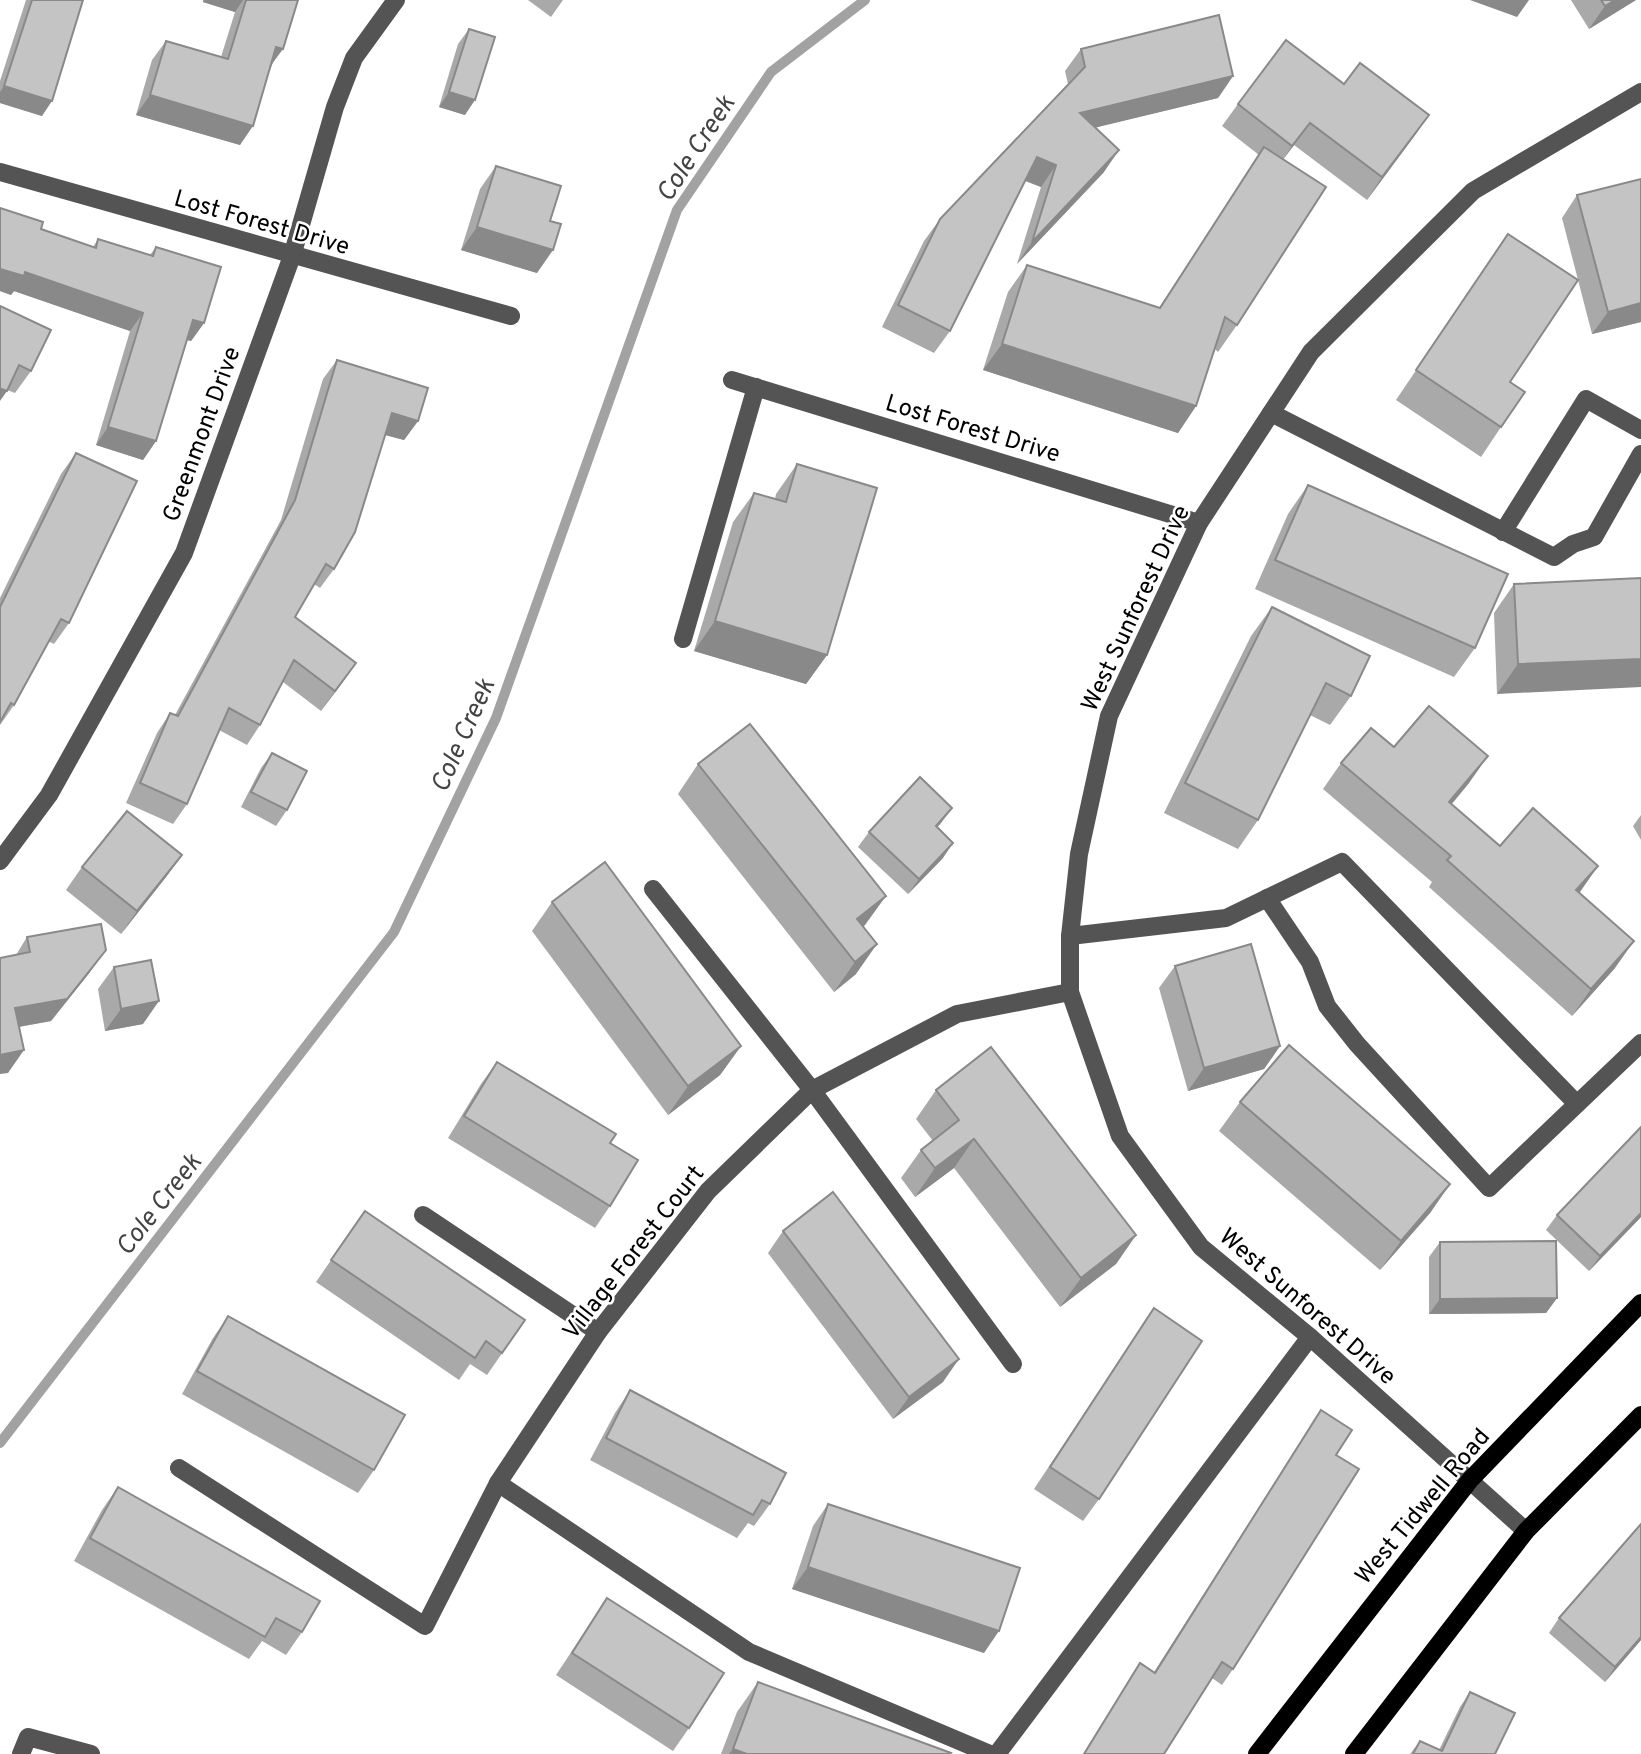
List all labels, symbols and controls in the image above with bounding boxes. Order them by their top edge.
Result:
water label: Cole Creek [650,89,744,209]
street label: Lost Forest Drive [170,185,353,263]
street label: Greenmont Drive [157,343,248,526]
street label: Lost Forest Drive [881,389,1063,471]
street label: West Sunforest Drive [1076,501,1198,717]
water label: Cole Creek [425,673,504,798]
water label: Cole Creek [110,1147,211,1263]
street label: Village Forest Court [557,1160,712,1346]
street label: West Sunforest Drive [1212,1223,1401,1392]
street label: West Tidwell Road [1350,1423,1497,1591]

